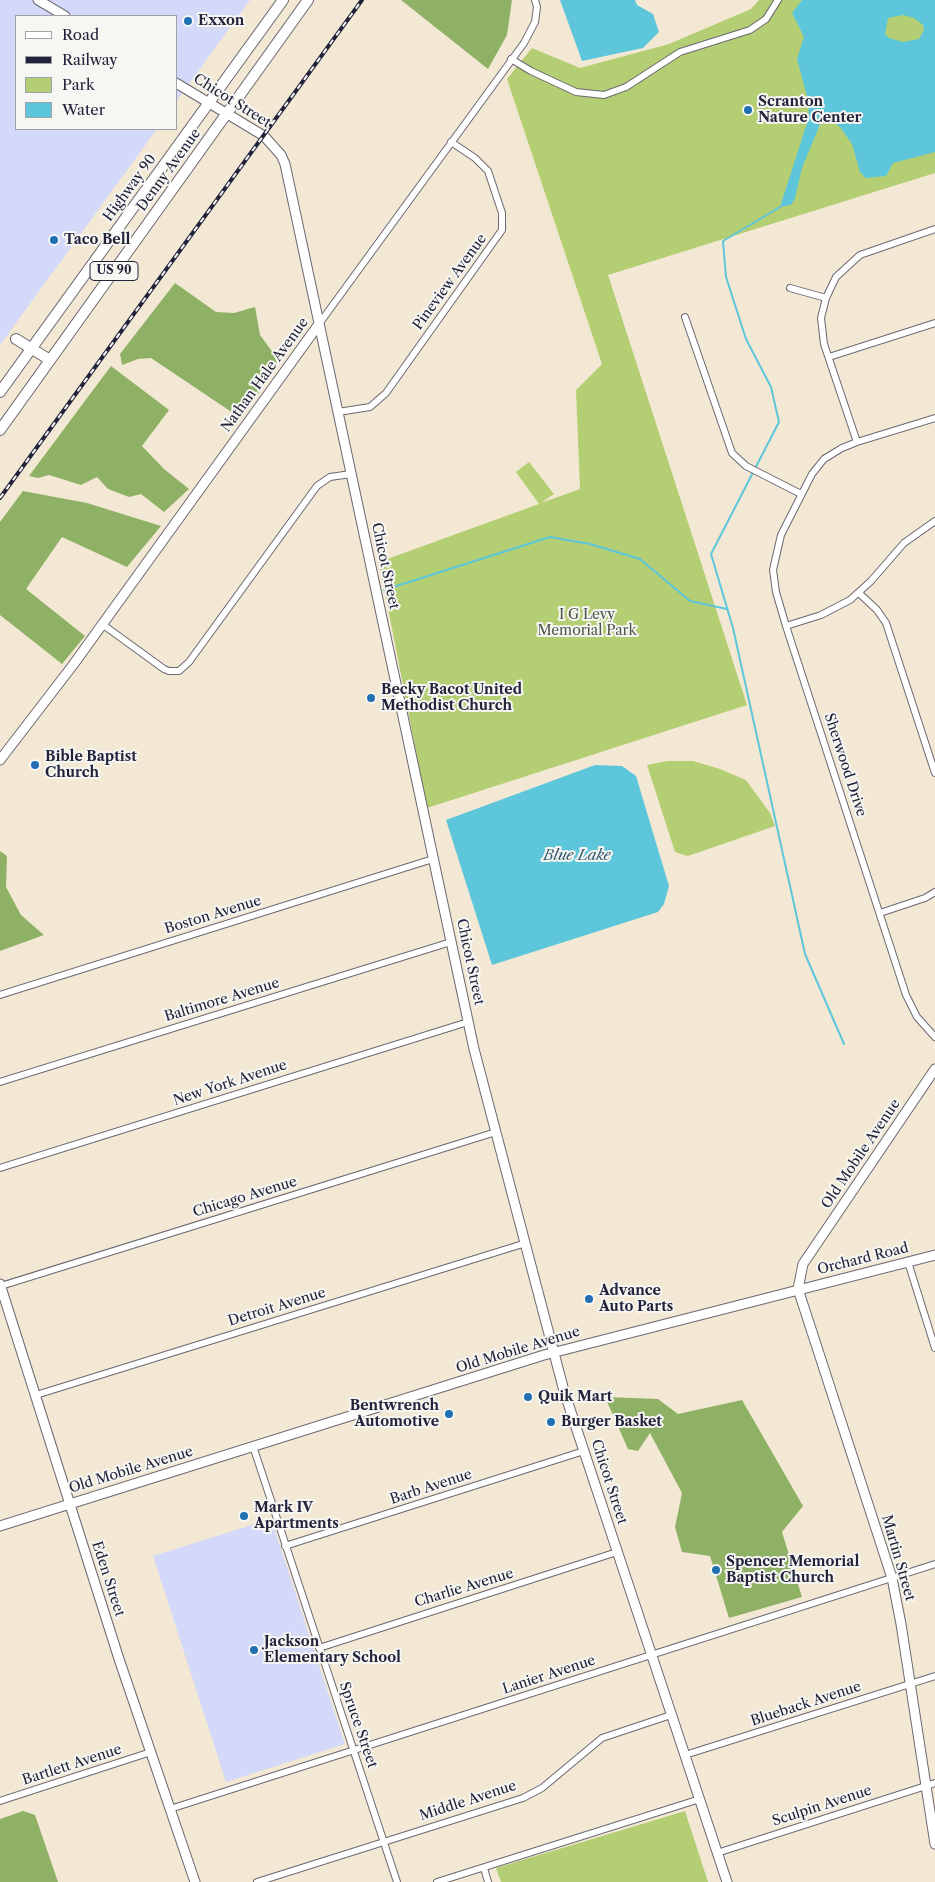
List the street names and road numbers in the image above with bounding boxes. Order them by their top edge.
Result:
street label: Chicot Street [190,71,274,131]
street label: Denny Avenue [134,126,204,214]
street label: Highway 90 [100,151,160,225]
street label: Pineview Avenue [410,231,490,333]
road number: US 90 [90,262,138,280]
street label: Nathan Hale Avenue [218,315,312,435]
street label: Chicot Street [368,521,402,611]
street label: Sherwood Drive [820,711,870,819]
street label: Boston Avenue [163,892,263,938]
street label: Chicot Street [453,917,487,1007]
street label: Baltimore Avenue [163,975,281,1025]
street label: New York Avenue [171,1057,289,1109]
street label: Old Mobile Avenue [818,1096,904,1212]
street label: Chicago Avenue [191,1173,299,1221]
street label: Orchard Road [816,1240,910,1278]
street label: Detroit Avenue [226,1284,328,1330]
street label: Old Mobile Avenue [454,1323,582,1377]
street label: Chicot Street [587,1438,631,1526]
street label: Old Mobile Avenue [67,1443,195,1497]
street label: Barb Avenue [388,1466,474,1508]
street label: Martin Street [878,1513,918,1603]
street label: Eden Street [88,1539,128,1619]
street label: Charlie Avenue [412,1565,516,1611]
street label: Lanier Avenue [500,1652,598,1698]
street label: Blueback Avenue [749,1678,863,1730]
street label: Spruce Street [335,1680,381,1770]
street label: Bartlett Avenue [20,1741,124,1789]
street label: Middle Avenue [417,1777,519,1825]
street label: Sculpin Avenue [770,1782,874,1830]

